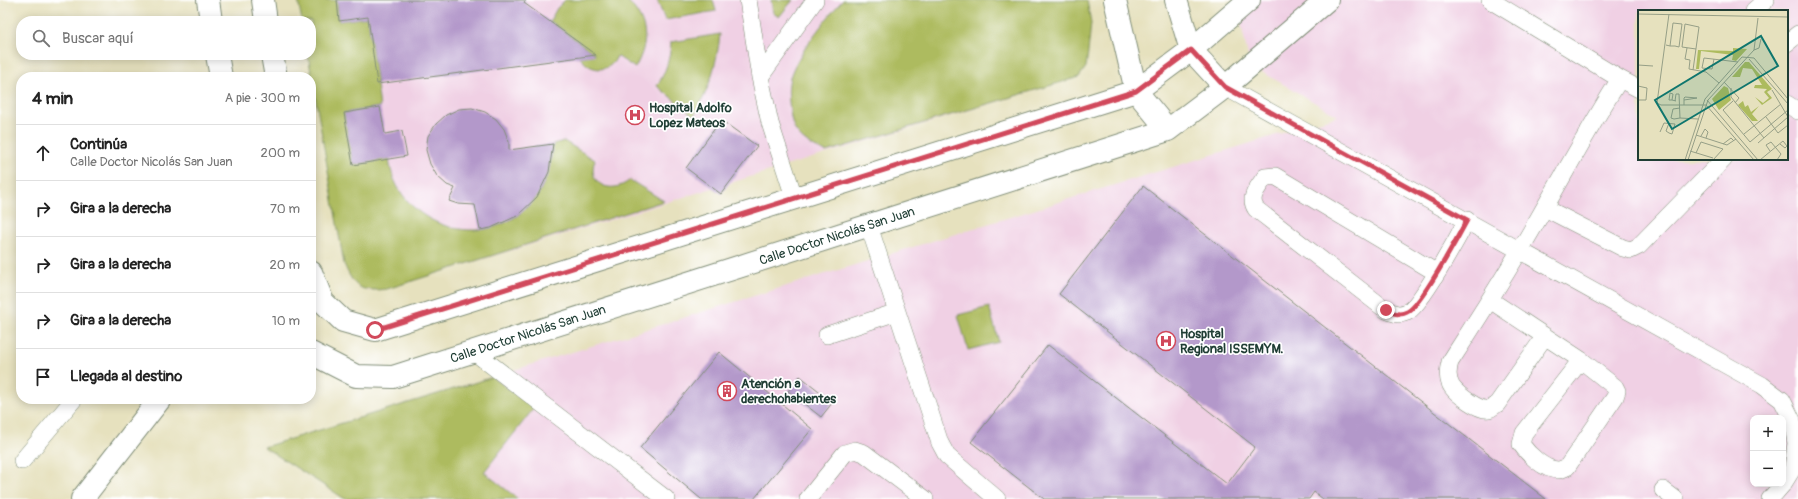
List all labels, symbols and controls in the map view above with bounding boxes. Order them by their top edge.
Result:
inset map [1638,10,1788,160]
search box [16,16,316,60]
icon: search [30,27,52,49]
text: Buscar aquí [62,29,134,48]
text: 4 min [32,88,73,109]
text: A pie · 300 m [225,90,300,106]
place label: Hospital Adolfo Lopez Mateos [649,100,732,131]
hospital icon: Hospital Adolfo Lopez Mateos [624,104,646,126]
text: Continúa [70,135,127,154]
icon: ahead [32,142,54,164]
text: 200 m [261,145,300,161]
text: Calle Doctor Nicolás San Juan [70,154,233,170]
icon: right [32,198,54,220]
text: Gira a la derecha [70,199,171,218]
text: 70 m [270,201,300,217]
street label: Calle Doctor Nicolás San Juan [757,203,917,269]
icon: right [32,254,54,276]
text: Gira a la derecha [70,255,171,274]
text: 20 m [269,257,300,273]
street label: Calle Doctor Nicolás San Juan [448,301,608,367]
route end [1377,301,1395,319]
icon: right [32,310,54,332]
text: Gira a la derecha [70,311,171,330]
text: 10 m [272,313,300,329]
route start [366,321,384,339]
place label: Hospital Regional ISSEMYM. [1180,326,1283,357]
hospital icon: Hospital Regional ISSEMYM. [1155,330,1177,352]
icon: arrive [32,366,54,388]
text: Llegada al destino [70,367,182,386]
place label: Atención a derechohabientes [741,376,836,407]
building icon: Atención a derechohabientes [716,380,738,402]
map controls [1750,415,1786,487]
button: + [1750,415,1786,451]
button: − [1750,451,1786,487]

